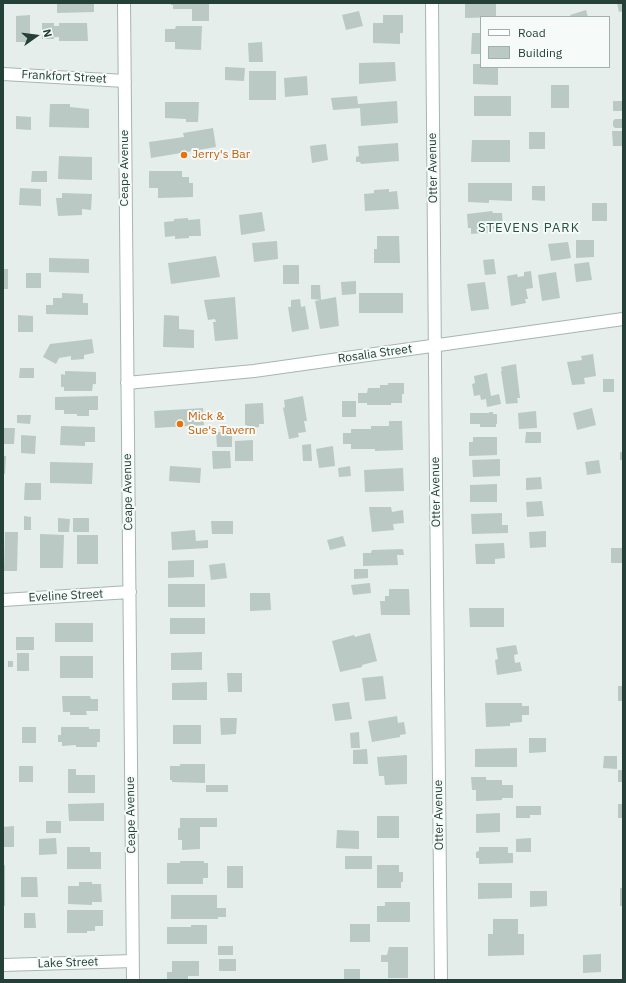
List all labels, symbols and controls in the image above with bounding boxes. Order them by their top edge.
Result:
north arrow [16,16,56,56]
legend [480,16,610,68]
text: Road [518,25,546,40]
text: N [40,28,55,39]
text: Building [518,45,562,60]
street label: Frankfort Street [21,68,107,86]
street label: Ceape Avenue [118,130,132,206]
street label: Otter Avenue [425,133,441,203]
place label: Jerry's Bar [192,148,250,162]
marker: Jerry's Bar [179,150,189,160]
district label: STEVENS PARK [478,220,580,236]
street label: Rosalia Street [337,342,413,366]
place label: Mick & Sue's Tavern [188,410,256,438]
marker: Mick & Sue's Tavern [175,419,185,429]
street label: Ceape Avenue [120,453,136,531]
street label: Otter Avenue [428,457,444,527]
street label: Eveline Street [28,587,104,605]
street label: Ceape Avenue [123,776,139,854]
street label: Otter Avenue [431,780,447,850]
street label: Lake Street [37,955,99,971]

